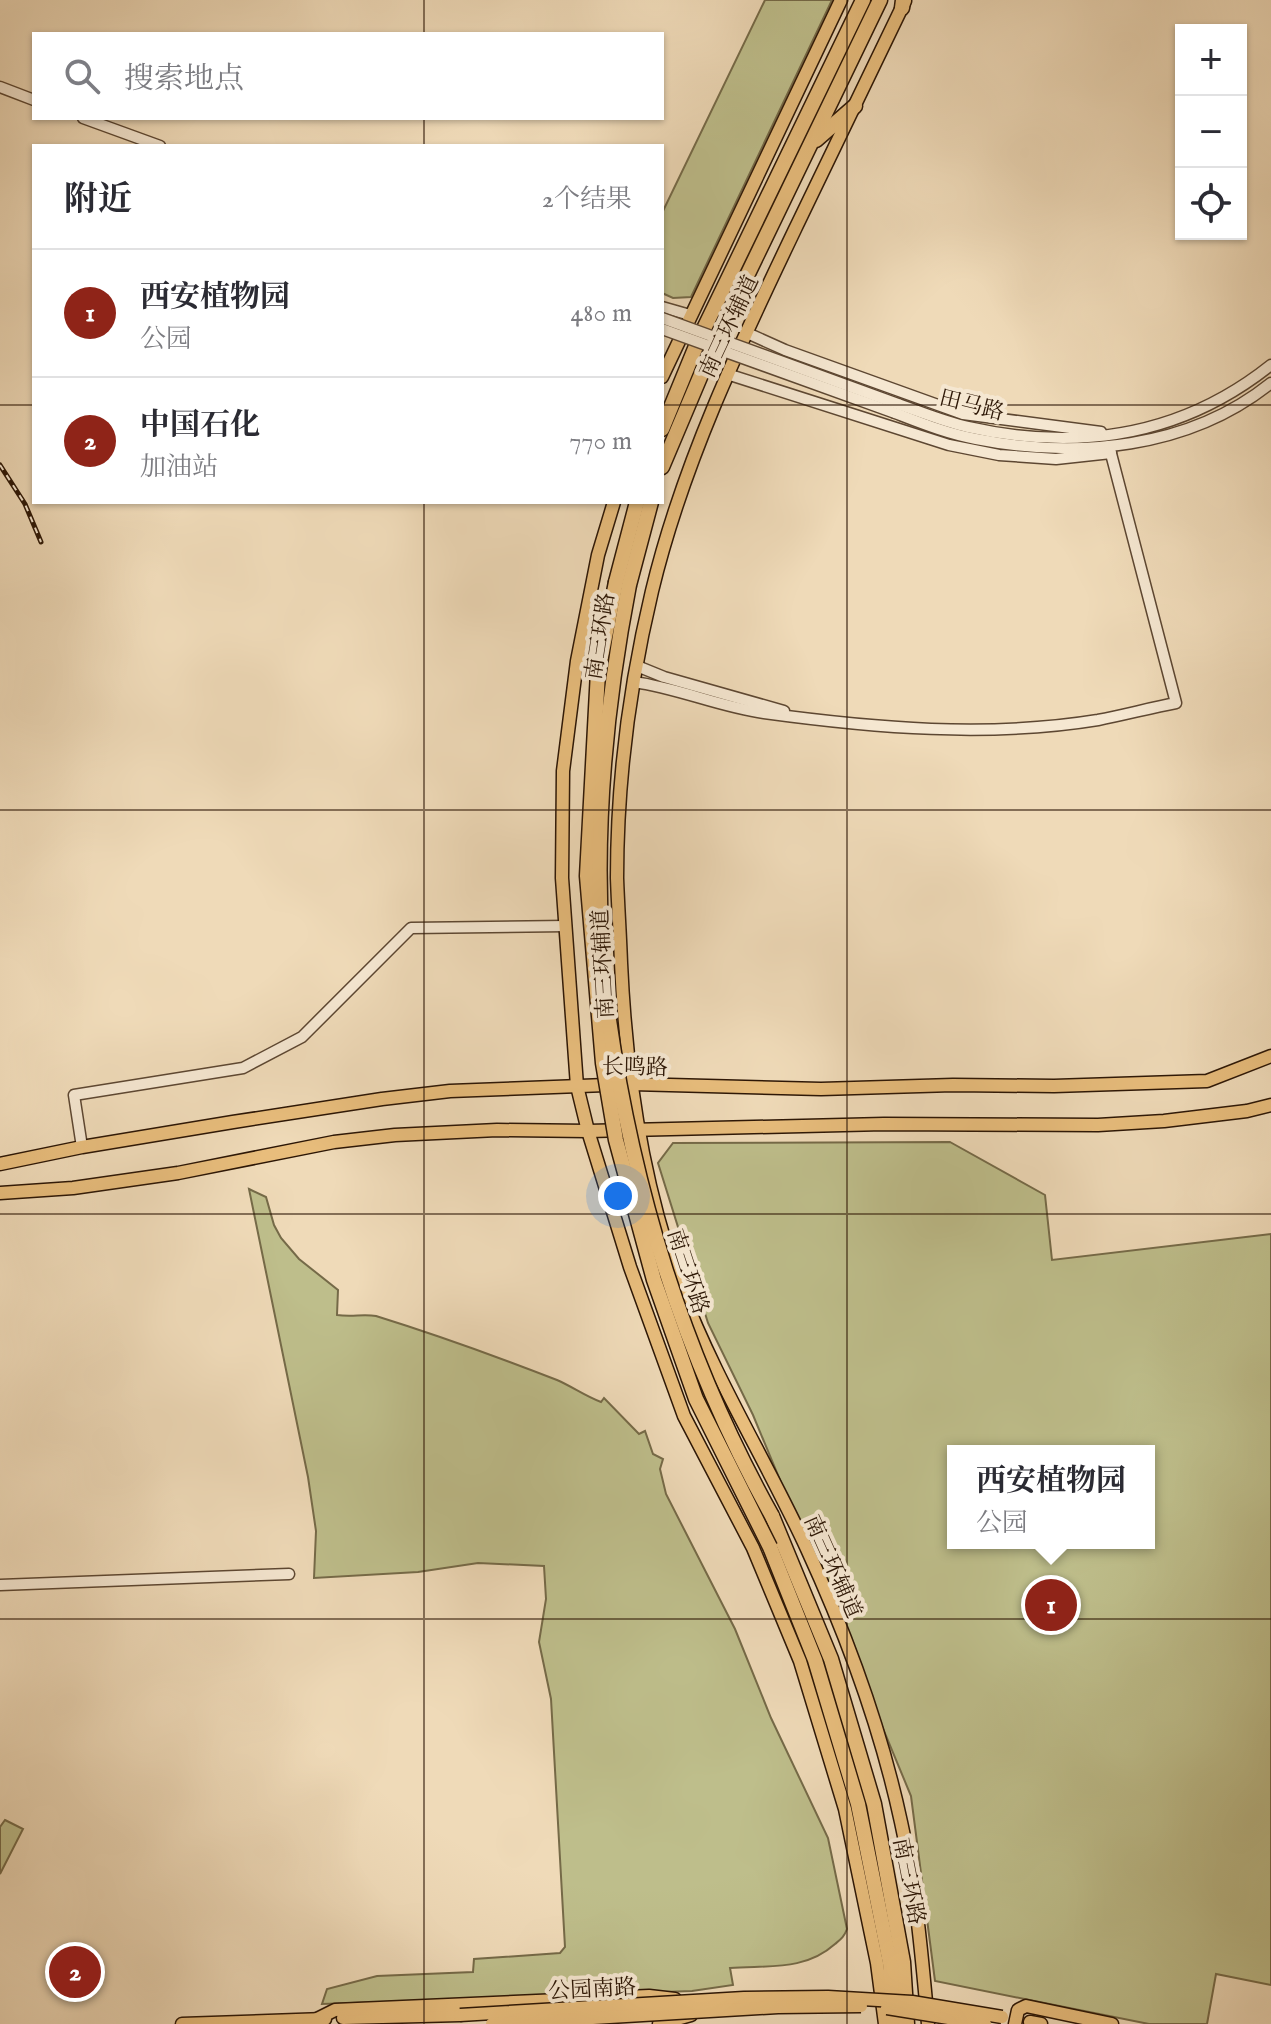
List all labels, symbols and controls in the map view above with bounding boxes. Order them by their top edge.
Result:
map controls [1175,24,1247,240]
button: + [1175,24,1247,96]
search box [32,32,664,120]
icon: search [60,54,104,98]
text: 搜索地点 [124,61,244,99]
button: − [1175,96,1247,168]
button: locate [1175,168,1247,240]
text: 附近 [64,179,132,222]
text: 2个结果 [542,183,632,216]
street label: 南三环辅道 [694,271,766,383]
text: 西安植物园 [140,279,290,317]
text: 1 [85,297,95,330]
text: 480 m [571,297,632,330]
text: 公园 [140,323,192,356]
street label: 田马路 [936,384,1007,428]
text: 中国石化 [140,407,260,445]
text: 2 [84,425,96,458]
text: 770 m [569,425,632,458]
text: 加油站 [140,451,218,484]
street label: 南三环路 [580,591,622,682]
street label: 南三环辅道 [587,908,621,1020]
street label: 长鸣路 [602,1053,668,1083]
your location [598,1176,638,1216]
street label: 南三环路 [660,1225,714,1318]
popup [947,1445,1155,1549]
text: 西安植物园 [976,1463,1126,1501]
text: 公园 [976,1507,1028,1540]
street label: 南三环辅道 [797,1511,867,1623]
pin: 1 [1025,1575,1077,1635]
street label: 南三环路 [886,1836,930,1927]
pin: 2 [49,1942,101,2002]
street label: 公园南路 [547,1974,637,2006]

